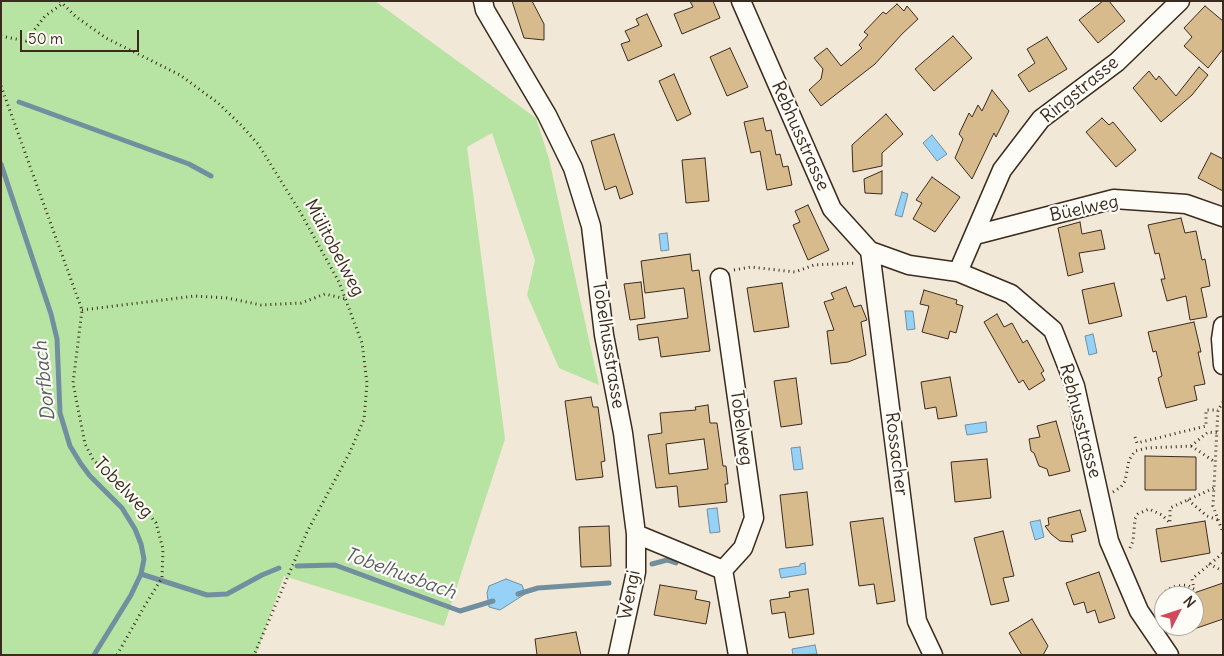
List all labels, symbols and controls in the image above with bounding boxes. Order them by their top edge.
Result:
scale bar [22,20,141,52]
text: 50 m [28,29,63,48]
street label: Ringstrasse [1037,52,1123,128]
street label: Rebhusstrasse [766,78,834,194]
street label: Büelweg [1048,191,1120,227]
street label: Mülitobelweg [299,196,369,300]
street label: Tobelhusstrasse [587,280,629,410]
water label: Dorfbach [29,340,61,422]
street label: Rebhusstrasse [1054,361,1106,481]
street label: Tobelweg [725,389,757,467]
street label: Rossacher [880,411,912,497]
street label: Tobelweg [89,453,157,523]
water label: Tobelhusbach [341,543,459,605]
street label: Wengi [615,568,645,622]
north arrow [1154,586,1204,636]
text: N [1180,592,1200,611]

